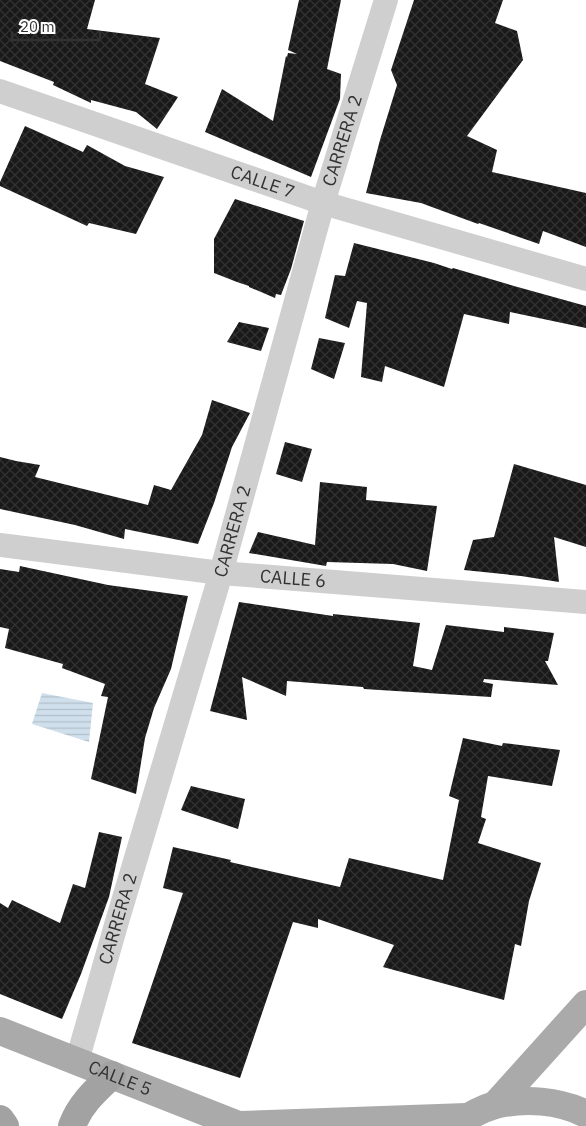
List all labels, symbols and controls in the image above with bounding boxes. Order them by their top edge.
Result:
scale bar [12,10,100,42]
text: 20 m [20,17,55,36]
street label: CARRERA 2 [317,92,367,189]
street label: CALLE 7 [228,160,298,203]
street label: CARRERA 2 [208,483,256,580]
street label: CALLE 6 [259,564,327,592]
street label: CARRERA 2 [93,870,142,967]
street label: CALLE 5 [85,1055,155,1101]

